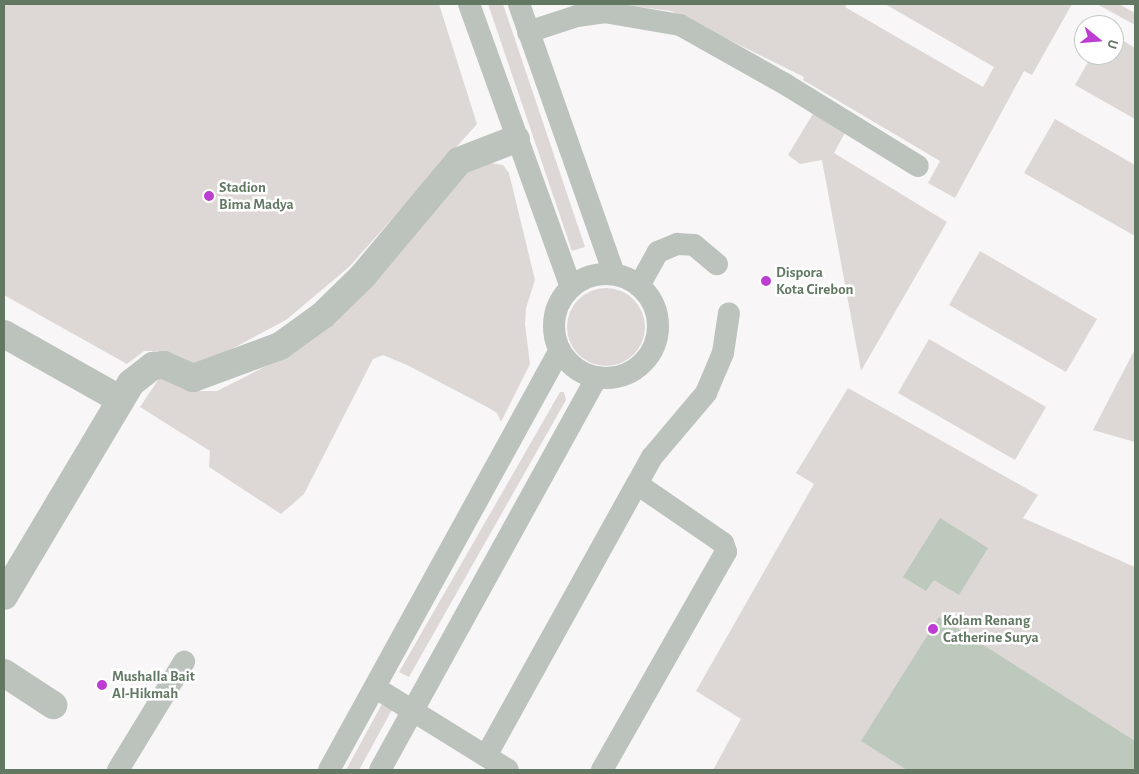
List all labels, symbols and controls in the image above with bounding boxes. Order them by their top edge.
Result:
north arrow [1074,15,1124,65]
text: U [1104,38,1120,50]
place label: Stadion Bima Madya [219,178,294,213]
marker: Stadion Bima Madya [203,190,215,202]
place label: Dispora Kota Cirebon [776,263,853,298]
marker: Dispora Kota Cirebon [760,275,772,287]
place label: Kolam Renang Catherine Surya [943,611,1039,646]
marker: Kolam Renang Catherine Surya [927,623,939,635]
place label: Mushalla Bait Al-Hikmah [112,667,195,702]
marker: Mushalla Bait Al-Hikmah [96,679,108,691]

